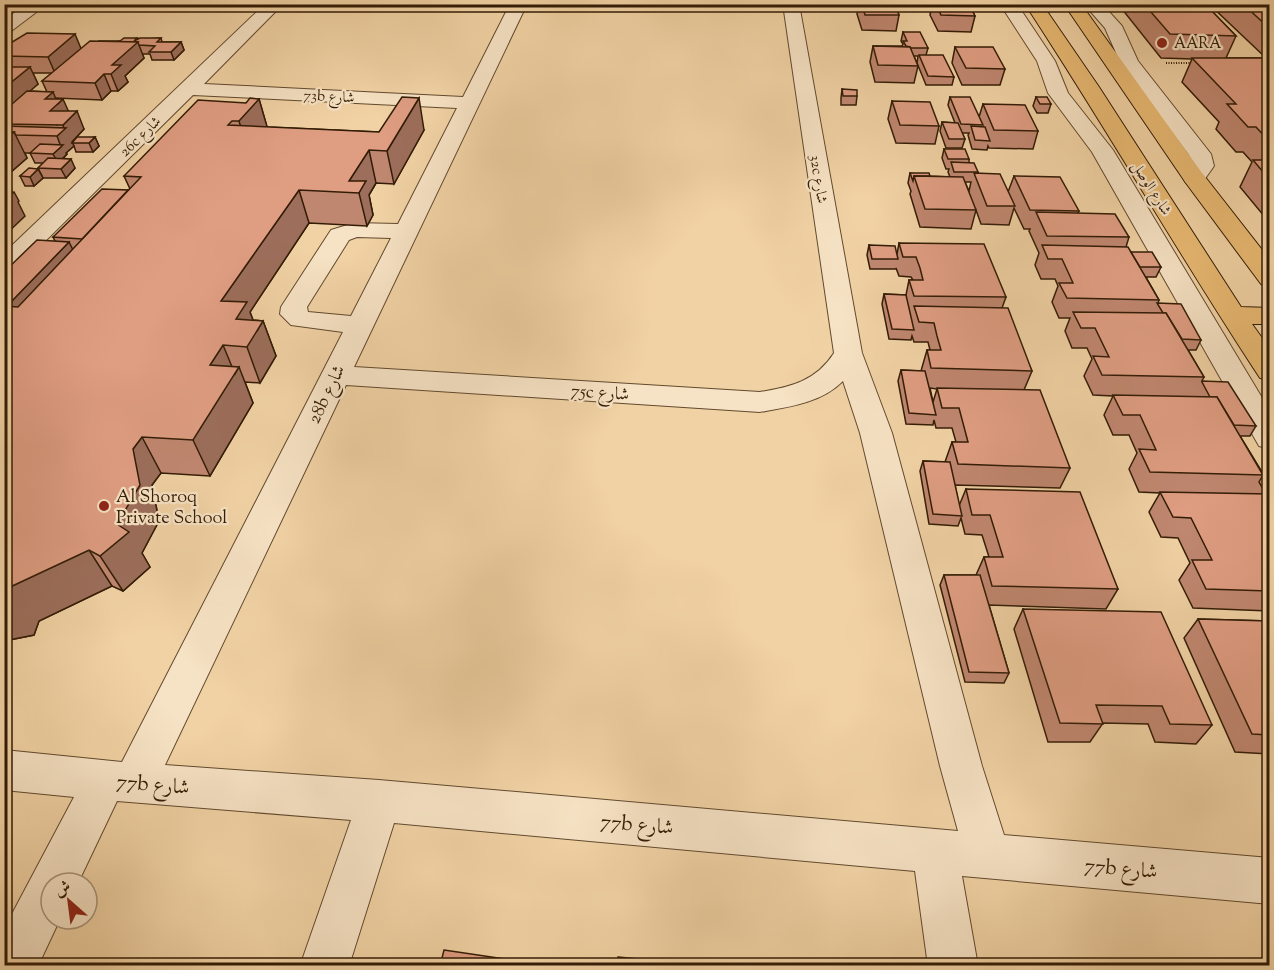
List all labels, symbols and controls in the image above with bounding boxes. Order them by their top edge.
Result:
place label: AARA [1174,34,1221,55]
marker: AARA [1155,36,1169,50]
street label: 73b شارع [303,86,355,110]
street label: 26c شارع [116,112,167,163]
street label: 32c شارع [802,153,832,205]
street label: شارع الوصل [1125,158,1176,221]
street label: 28b شارع [302,361,353,429]
street label: 75c شارع [570,379,630,409]
place label: Al Shoroq Private School [116,485,227,532]
marker: Al Shoroq Private School [97,499,111,513]
street label: 77b شارع [115,768,191,805]
street label: 77b شارع [599,808,675,845]
street label: 77b شارع [1083,852,1159,889]
north arrow [39,871,99,931]
text: ش [51,876,76,904]

